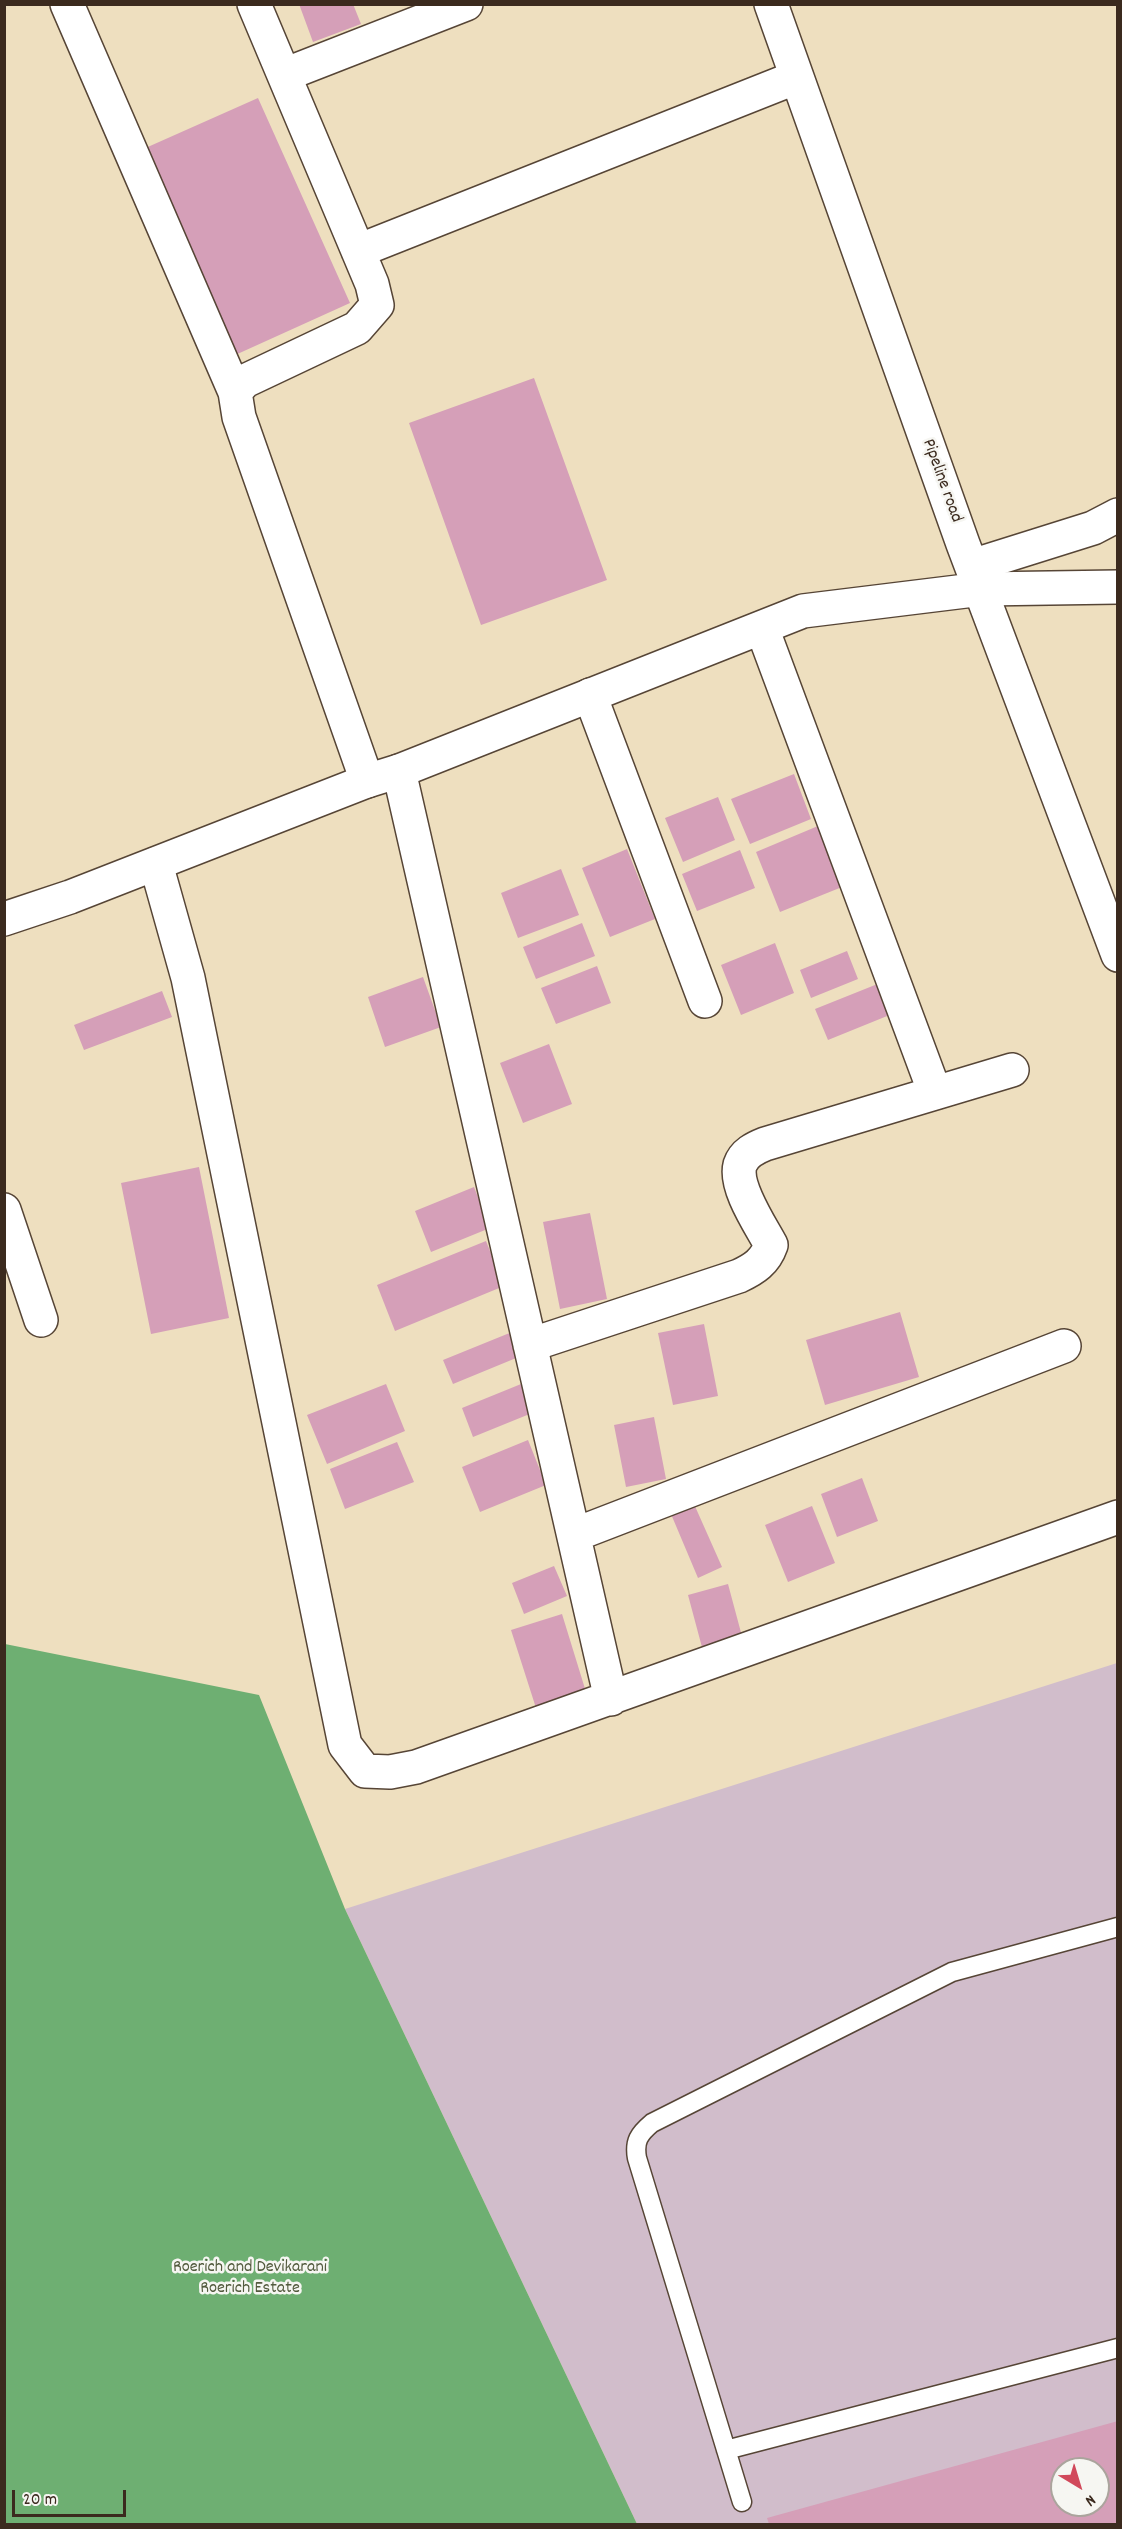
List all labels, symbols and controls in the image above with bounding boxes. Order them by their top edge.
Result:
street label: Pipeline road [916,436,966,526]
park label: Roerich and Devikarani Roerich Estate [173,2258,327,2300]
north arrow [1050,2457,1110,2517]
scale bar [15,2478,129,2516]
text: 20 m [23,2488,57,2513]
text: N [1080,2489,1100,2511]

